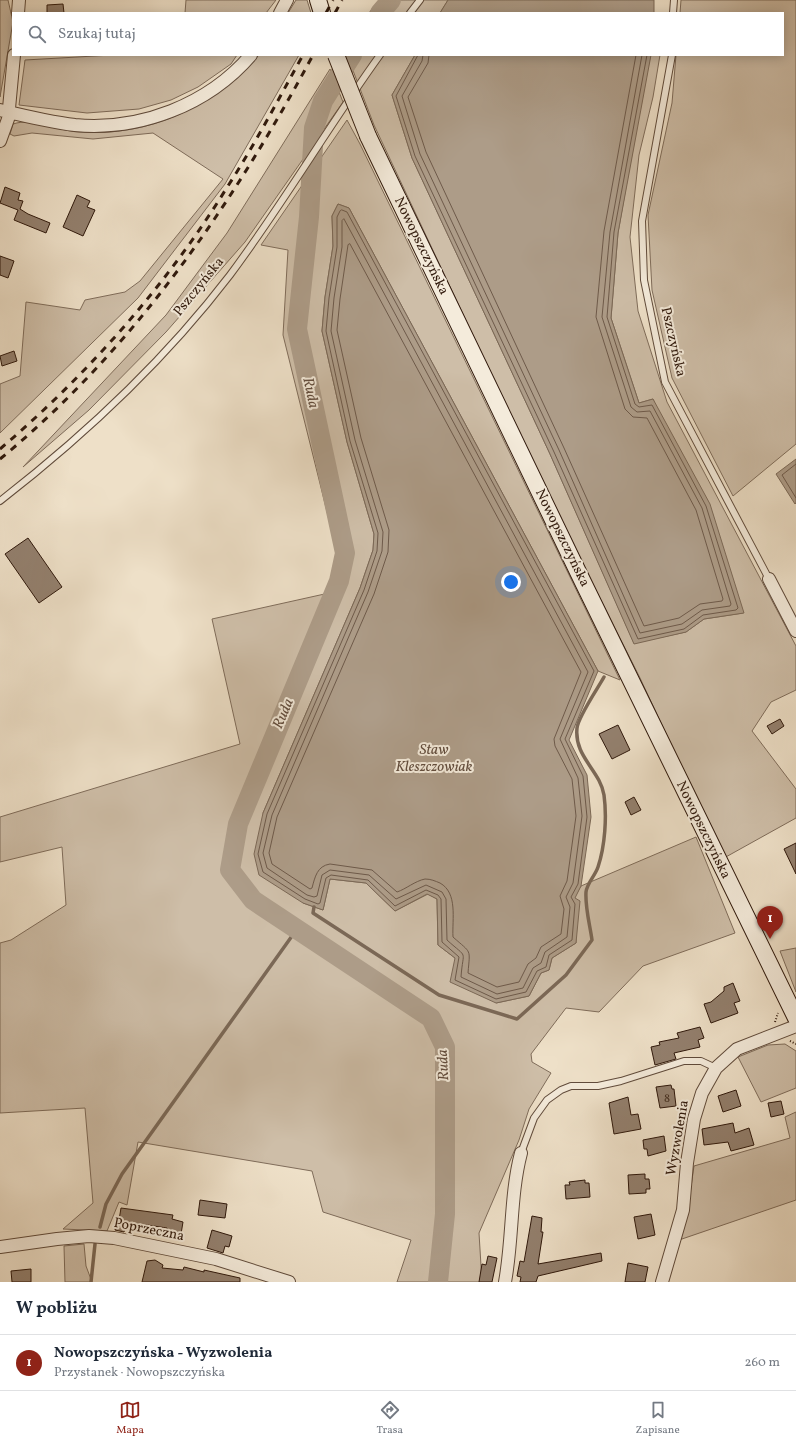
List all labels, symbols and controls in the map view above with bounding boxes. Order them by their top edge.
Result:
search box [12,12,784,56]
icon: search [26,23,48,45]
text: Szukaj tutaj [58,24,136,45]
street label: Nowopszczyńska [389,194,453,298]
street label: Pszczyńska [169,253,229,321]
street label: Pszczyńska [656,305,690,379]
water label: Ruda [296,376,324,410]
street label: Nowopszczyńska [530,486,594,590]
your location [501,572,521,592]
water label: Ruda [268,696,300,732]
water label: Staw Kleszczowiak [396,740,473,778]
street label: Nowopszczyńska [671,778,735,882]
pin: 1 [757,906,783,939]
water label: Ruda [433,1049,455,1081]
house number: 8 [664,1091,670,1107]
street label: Wyzwolenia [662,1099,694,1177]
street label: Poprzeczna [112,1214,186,1246]
text: W pobliżu [16,1297,97,1320]
text: Nowopszczyńska - Wyzwolenia [54,1343,272,1364]
text: 1 [26,1354,32,1372]
text: 260 m [745,1354,780,1372]
text: Przystanek · Nowopszczyńska [54,1364,225,1382]
tab: Mapa [116,1399,144,1438]
tab: Trasa [377,1399,403,1438]
tab: Zapisane [636,1399,680,1438]

